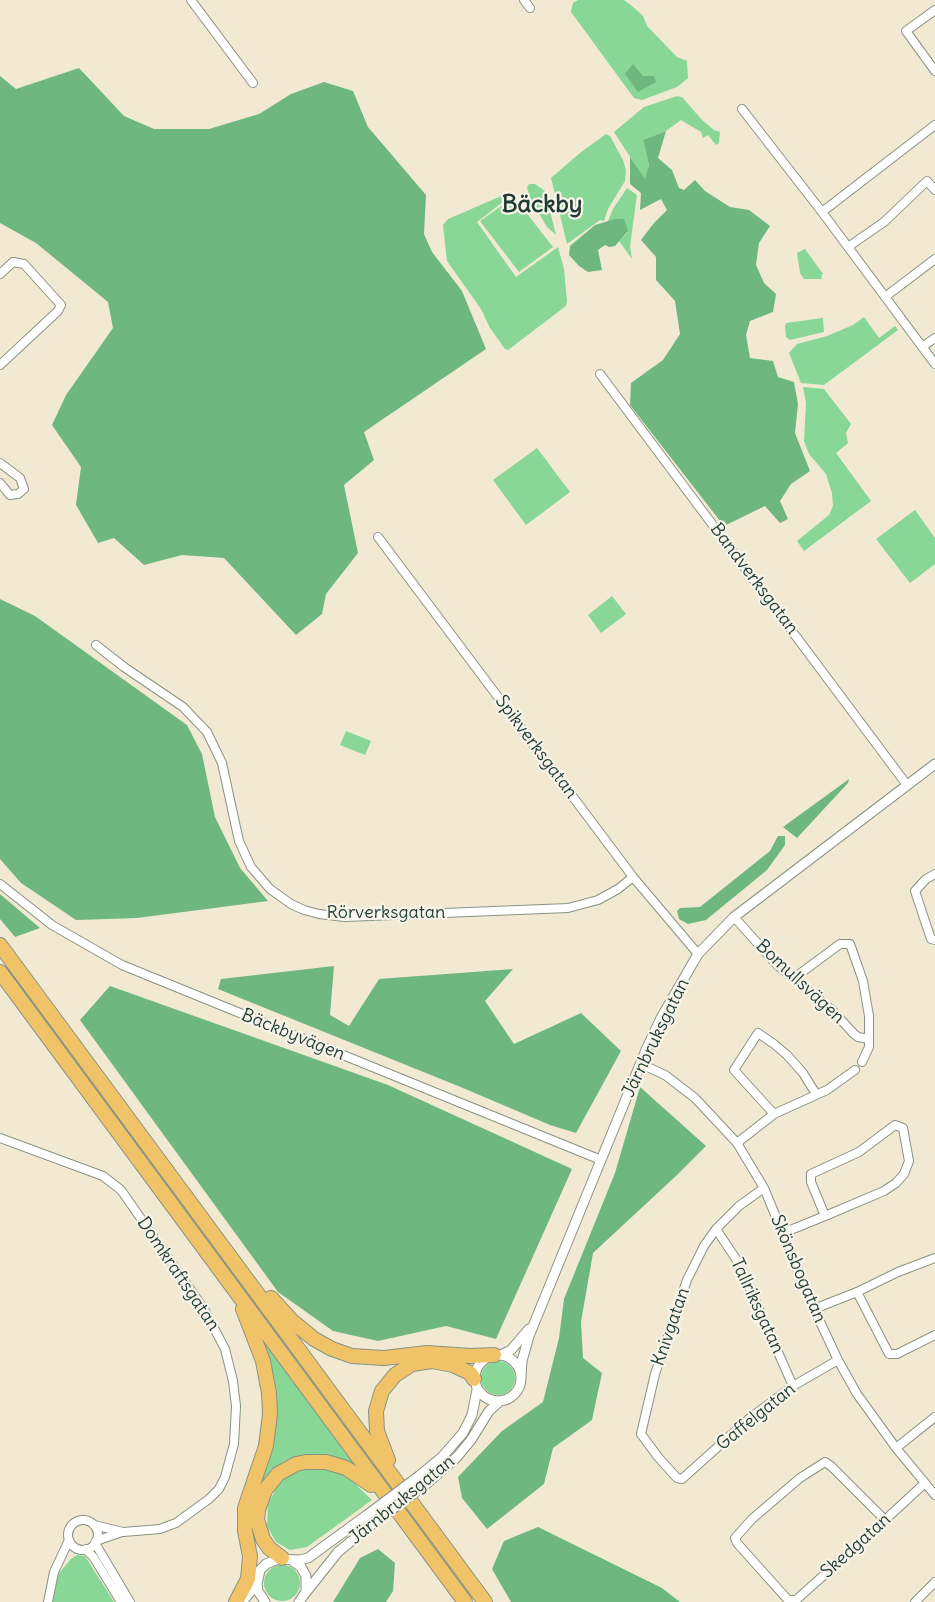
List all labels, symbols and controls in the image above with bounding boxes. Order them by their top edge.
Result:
district label: Bäckby [502,191,582,219]
street label: Bandverksgatan [705,519,803,639]
street label: Spikverksgatan [490,691,582,803]
street label: Rörverksgatan [327,902,445,924]
street label: Bomullsvägen [751,935,849,1029]
street label: Järnbruksgatan [618,975,694,1101]
street label: Bäckbyvägen [238,1004,348,1066]
street label: Skönsbogatan [766,1212,830,1326]
street label: Domkraftsgatan [132,1213,224,1335]
street label: Tallriksgatan [726,1255,788,1357]
street label: Knivgatan [648,1285,694,1369]
street label: Gaffelgatan [712,1379,800,1455]
street label: Järnbruksgatan [345,1451,459,1549]
street label: Skedgatan [817,1509,895,1583]

